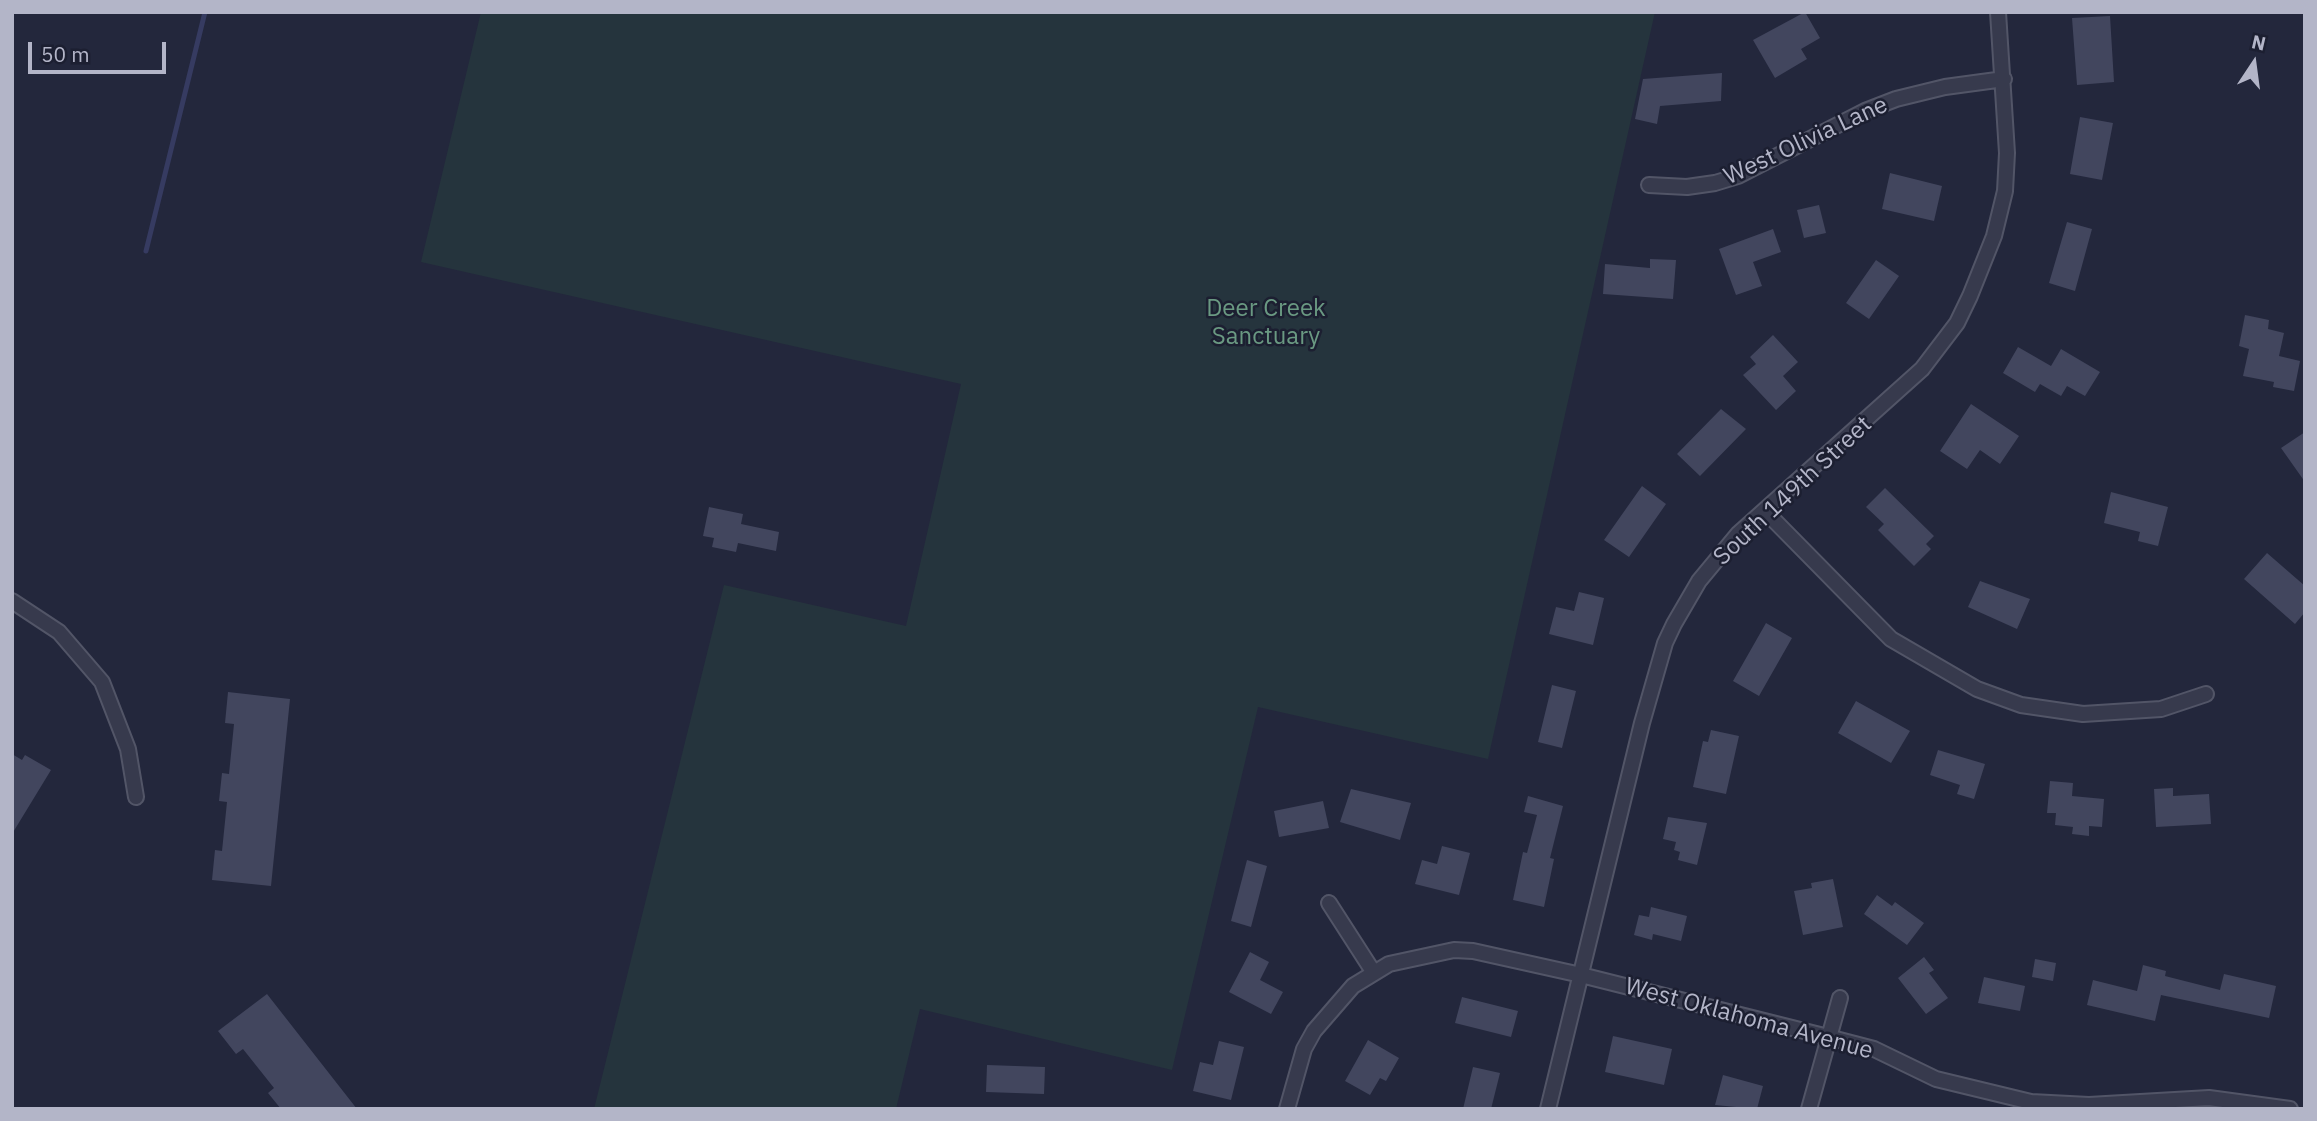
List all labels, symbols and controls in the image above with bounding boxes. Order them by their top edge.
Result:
scale bar [32,28,170,72]
north arrow [2219,28,2289,98]
text: N [2249,29,2268,56]
text: 50 m [41,40,90,68]
street label: West Olivia Lane [1720,90,1892,192]
park label: Deer Creek Sanctuary [1206,295,1326,351]
street label: South 149th Street [1708,410,1878,572]
street label: West Oklahoma Avenue [1622,972,1876,1066]

